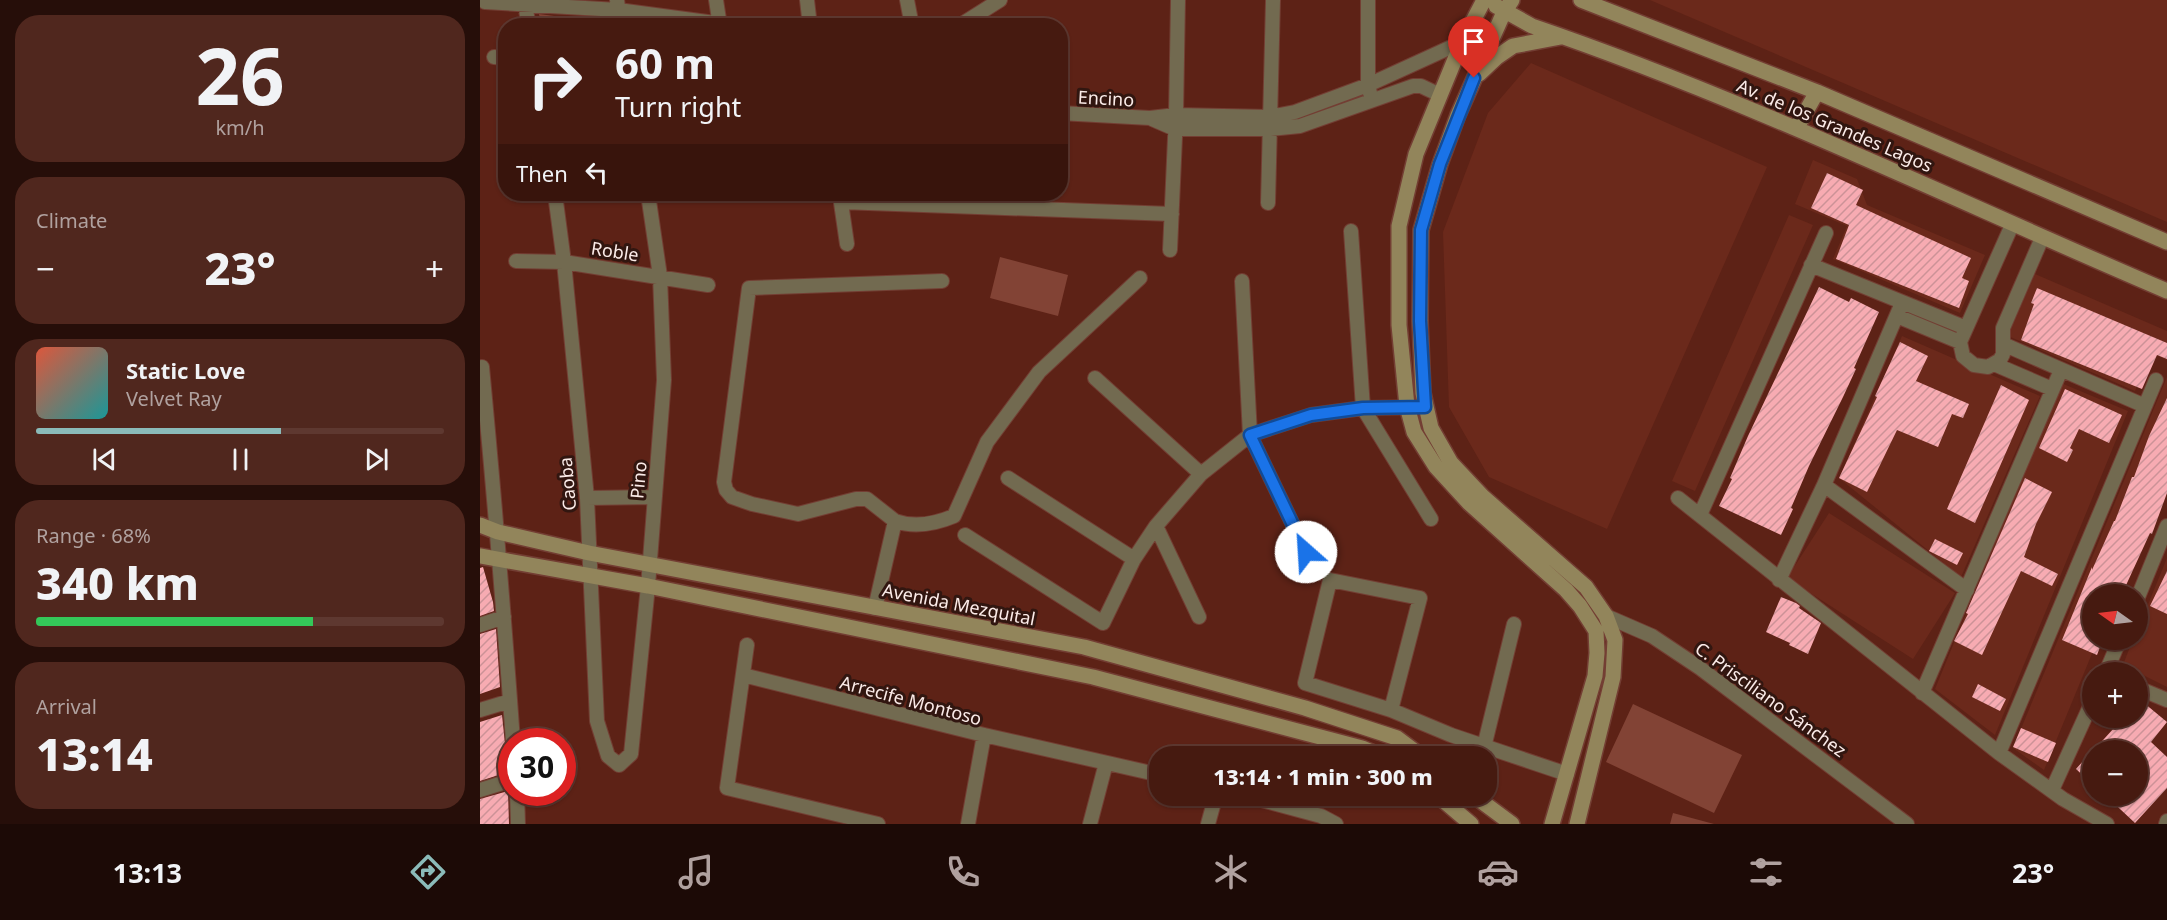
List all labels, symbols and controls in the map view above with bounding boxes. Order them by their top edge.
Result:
pin [1448,16,1499,78]
text: 26 [195,22,285,128]
icon: arrive [1457,25,1490,58]
text: 60 m [615,34,715,91]
icon: right [516,42,594,120]
street label: Av. de los Grandes Lagos [1734,73,1936,177]
street label: Encino [1077,85,1135,111]
text: Turn right [615,88,741,125]
text: km/h [215,114,265,141]
icon: left [580,156,613,189]
text: Then [516,158,568,188]
text: Climate [36,207,107,234]
street label: Roble [589,235,641,267]
text: 23° [204,237,276,298]
text: − [36,246,55,291]
text: + [425,246,444,291]
text: Static Love [126,355,245,385]
text: Velvet Ray [126,385,222,412]
icon: previous [88,443,121,476]
icon: pause [224,443,257,476]
icon: next [360,443,393,476]
street label: Caoba [553,456,581,512]
street label: Pino [624,460,652,500]
position arrow [1274,520,1338,584]
text: Range · 68% [36,522,151,549]
text: 340 km [36,552,199,613]
street label: Avenida Mezquital [881,577,1037,631]
north arrow [2082,584,2148,650]
map controls [2082,584,2148,806]
street label: C. Prisciliano Sánchez [1691,636,1851,762]
button: + [2082,662,2148,728]
street label: Arrecife Montoso [838,670,984,730]
text: Arrival [36,693,97,720]
text: 13:14 [36,723,153,784]
speed limit sign: 30 [498,728,576,806]
button: − [2082,740,2148,806]
text: 13:14 · 1 min · 300 m [1213,761,1433,791]
icon: directions [407,851,449,893]
icon: music [675,851,717,893]
icon: phone [942,851,984,893]
icon: climate [1210,851,1252,893]
icon: car [1477,851,1519,893]
icon: filters [1745,851,1787,893]
text: 13:13 [113,854,182,891]
text: 23° [2012,854,2054,891]

